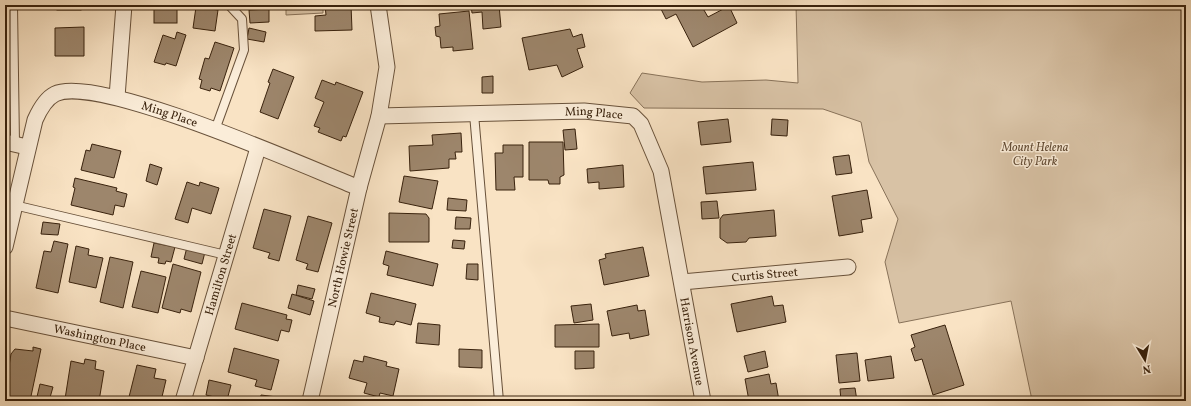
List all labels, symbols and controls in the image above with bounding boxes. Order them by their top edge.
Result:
street label: Ming Place [139,98,200,132]
street label: Ming Place [565,104,624,124]
park label: Mount Helena City Park [1001,140,1069,170]
street label: North Howie Street [325,206,363,309]
street label: Hamilton Street [202,232,241,317]
street label: Curtis Street [731,265,799,286]
street label: Harrison Avenue [675,296,707,387]
street label: Washington Place [52,321,148,356]
north arrow [1125,340,1165,380]
text: N [1141,360,1152,376]

